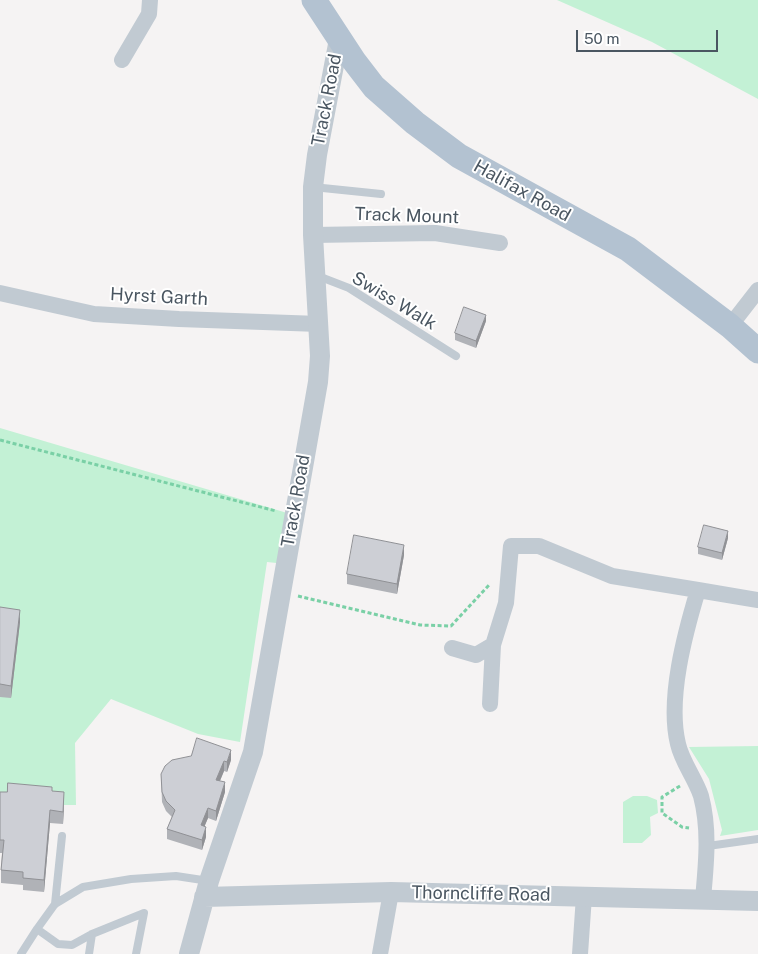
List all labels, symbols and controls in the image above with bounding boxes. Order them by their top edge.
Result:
scale bar [578,20,720,52]
text: 50 m [584,30,619,47]
street label: Track Road [307,52,347,148]
street label: Halifax Road [470,155,574,227]
street label: Track Mount [354,203,460,229]
street label: Swiss Walk [348,267,440,335]
street label: Hyrst Garth [110,284,208,310]
street label: Track Road [277,453,315,549]
street label: Thorncliffe Road [411,882,551,906]

